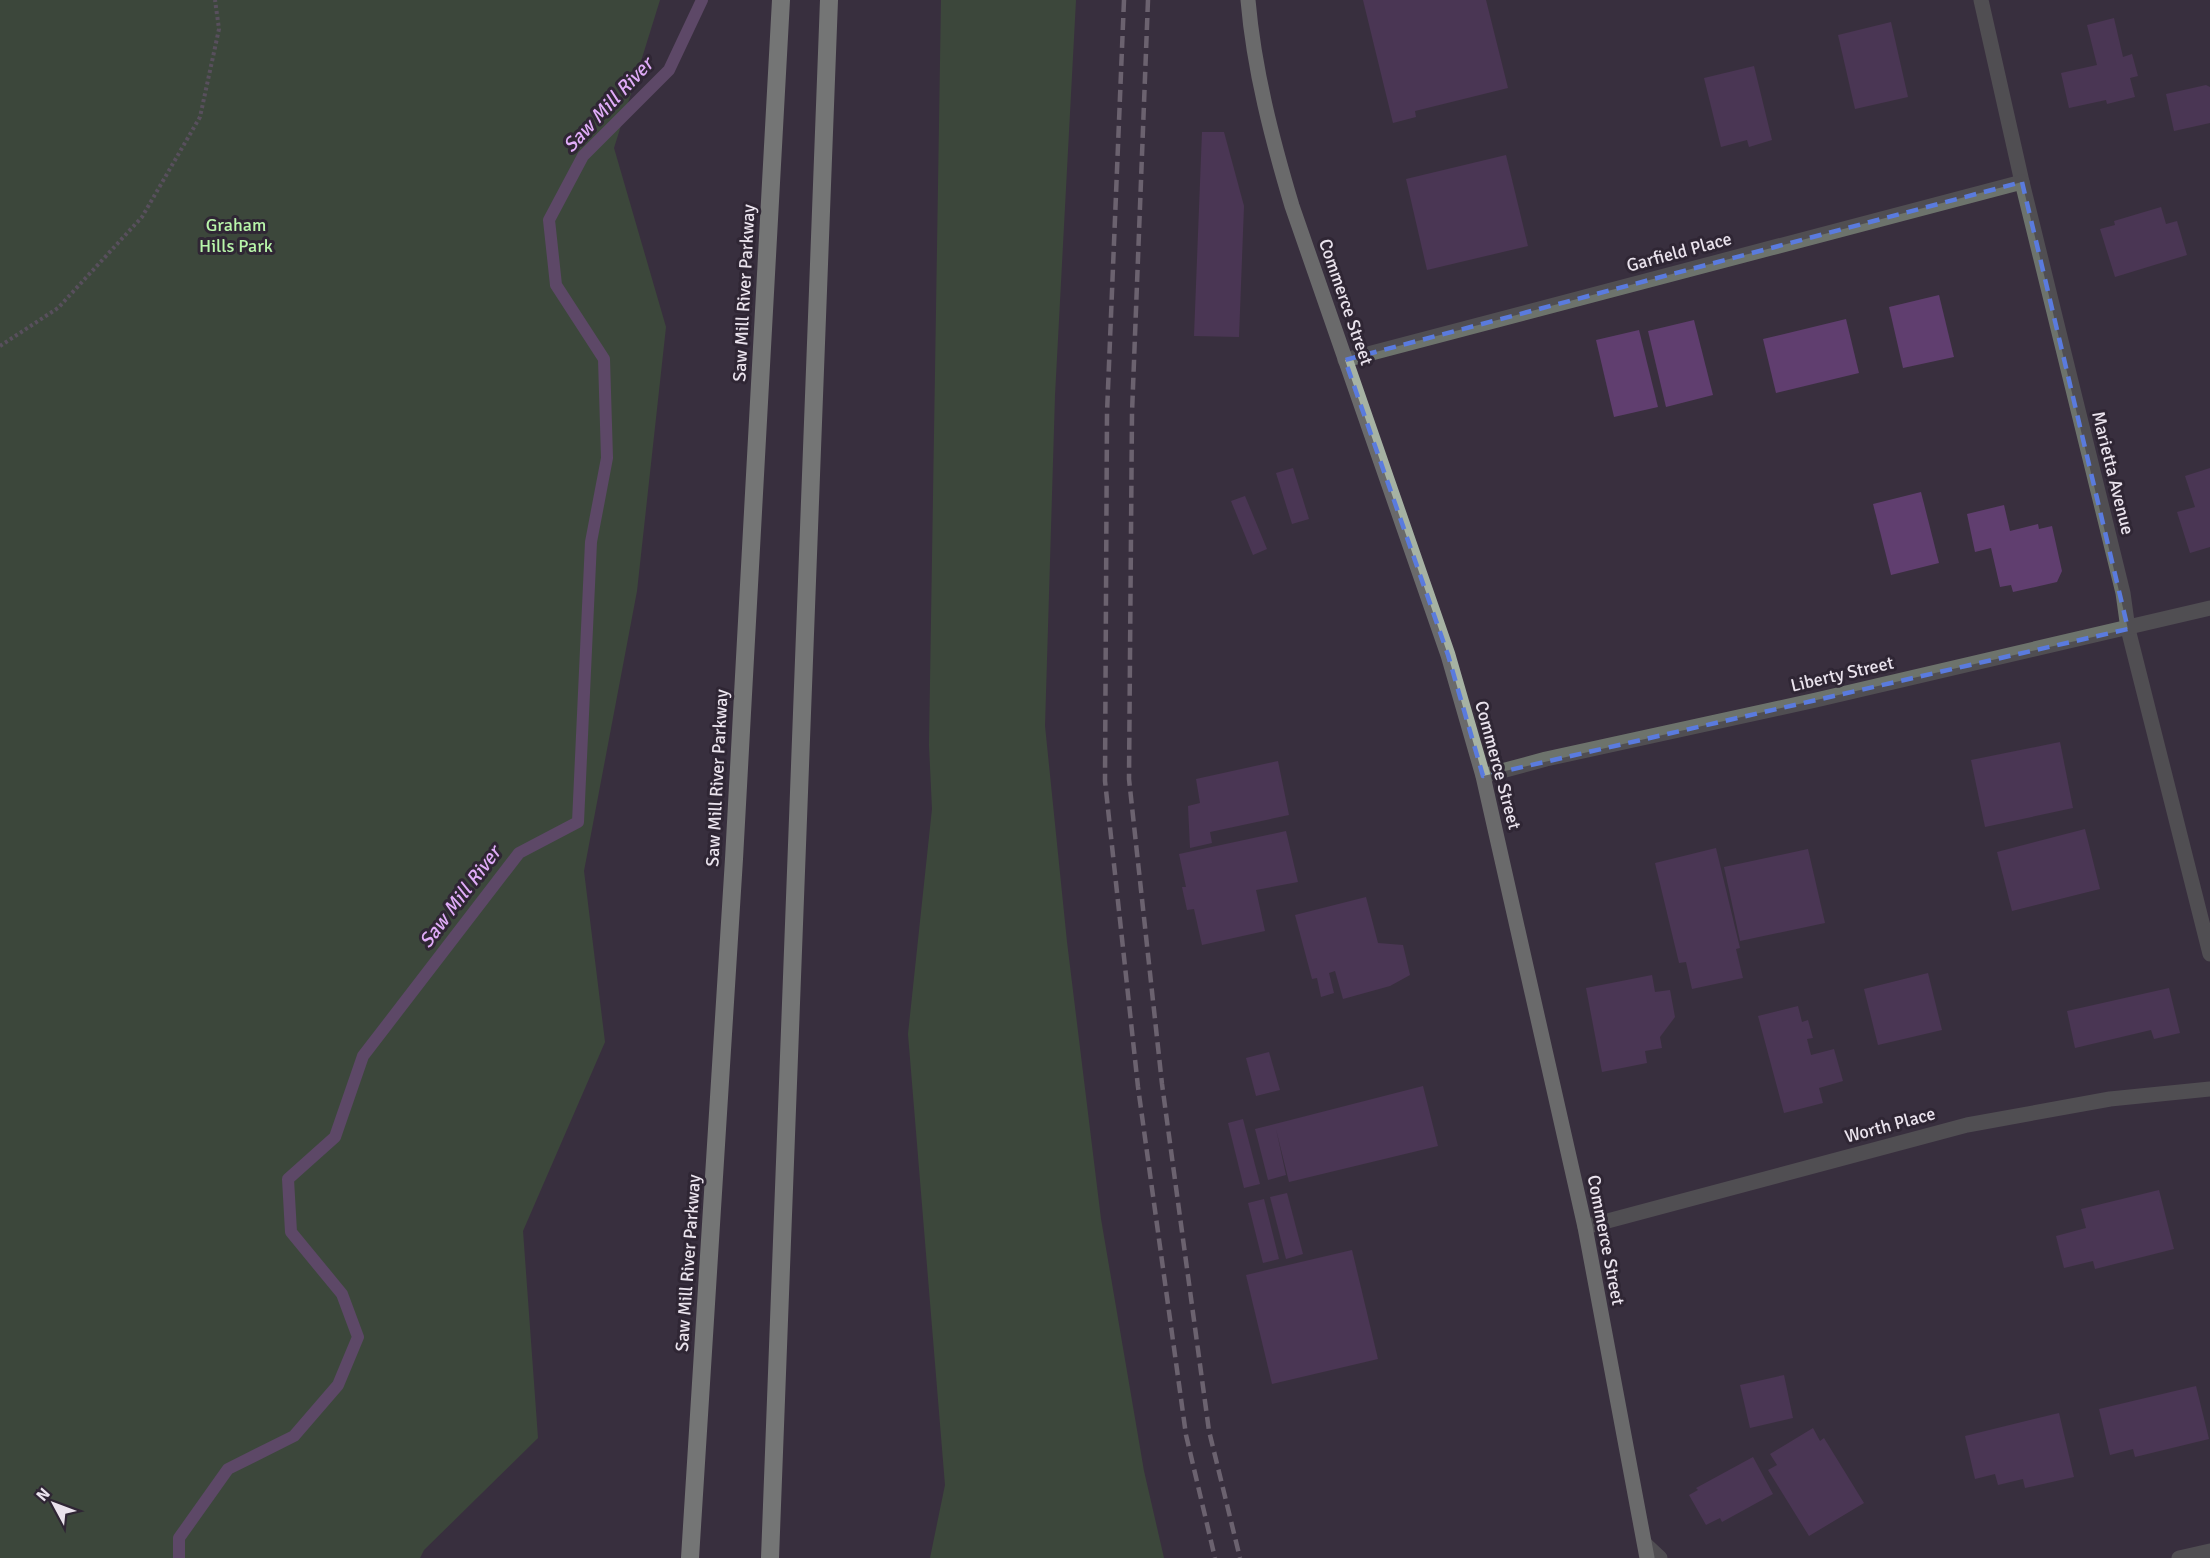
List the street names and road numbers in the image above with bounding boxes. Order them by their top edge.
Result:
street label: Saw Mill River Parkway [728,203,760,382]
street label: Garfield Place [1624,227,1734,277]
street label: Commerce Street [1314,236,1378,368]
street label: Marietta Avenue [2087,409,2139,537]
street label: Liberty Street [1788,651,1896,697]
street label: Saw Mill River Parkway [701,688,733,867]
street label: Commerce Street [1470,698,1526,832]
street label: Worth Place [1842,1102,1938,1148]
street label: Saw Mill River Parkway [671,1173,705,1352]
street label: Commerce Street [1583,1173,1629,1307]

